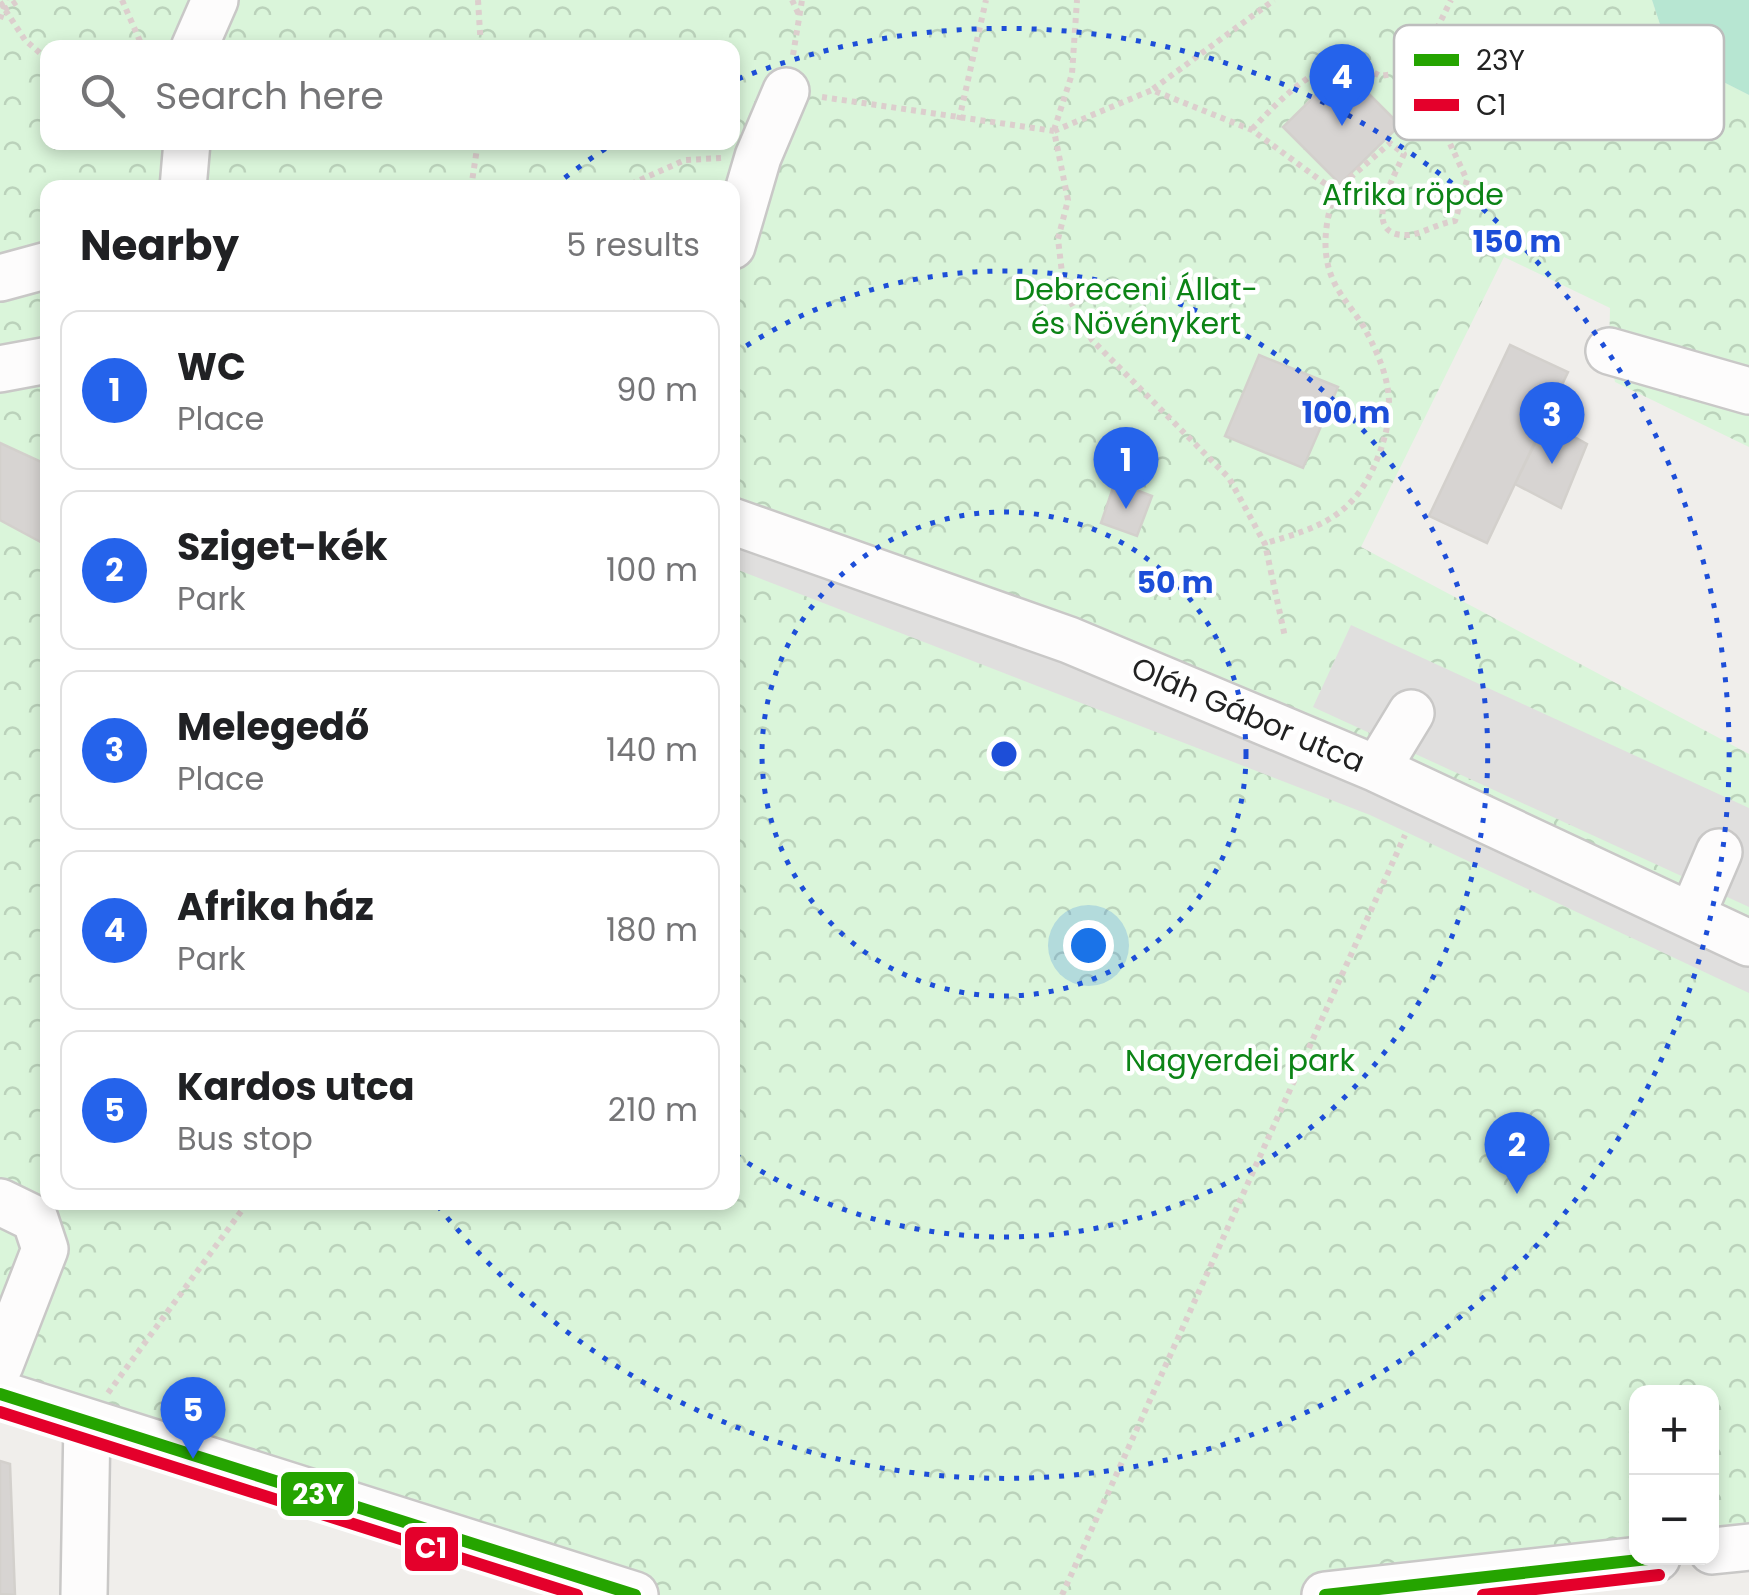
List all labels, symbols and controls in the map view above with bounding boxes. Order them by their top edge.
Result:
legend [1394,25,1724,140]
search box [40,40,740,150]
text: 23Y [1476,41,1525,80]
pin: 4 [1310,44,1374,126]
icon: search [75,68,130,123]
text: Search here [155,69,384,122]
text: C1 [1476,86,1507,125]
park label: Afrika röpde [1322,173,1504,216]
text: Nearby [80,216,239,275]
text: 150 m [1473,220,1561,263]
text: 5 results [566,222,700,267]
park label: Debreceni Állat- és Növénykert [1014,268,1258,345]
text: WC [177,340,246,393]
text: 1 [108,367,121,412]
text: 90 m [616,367,698,412]
pin: 3 [1520,382,1584,464]
text: 100 m [1302,391,1390,434]
text: Place [177,396,264,441]
pin: 1 [1094,426,1158,509]
text: Sziget-kék [177,520,387,573]
text: 2 [105,547,124,592]
text: 100 m [606,547,698,592]
text: 50 m [1136,561,1214,604]
text: Park [177,576,246,621]
street label: Oláh Gábor utca [1125,646,1371,783]
text: Melegedő [177,700,369,753]
text: 3 [105,727,124,772]
text: 140 m [606,727,698,772]
centre of rings [986,736,1022,772]
text: Place [177,756,264,801]
text: Afrika ház [177,880,374,933]
text: 4 [104,907,125,952]
text: 180 m [606,907,698,952]
your location [1063,920,1114,971]
text: Park [177,936,246,981]
park label: Nagyerdei park [1125,1039,1355,1082]
text: Kardos utca [177,1060,415,1113]
text: 5 [104,1087,125,1132]
text: 210 m [608,1087,698,1132]
pin: 2 [1484,1112,1550,1194]
text: Bus stop [177,1116,313,1161]
pin: 5 [160,1376,226,1459]
map controls [1629,1385,1719,1565]
button: + [1629,1385,1719,1475]
line badge: 23Y [279,1470,356,1518]
text: 23Y [292,1475,344,1514]
button: − [1629,1475,1719,1565]
line badge: C1 [403,1525,460,1573]
text: C1 [415,1529,447,1568]

